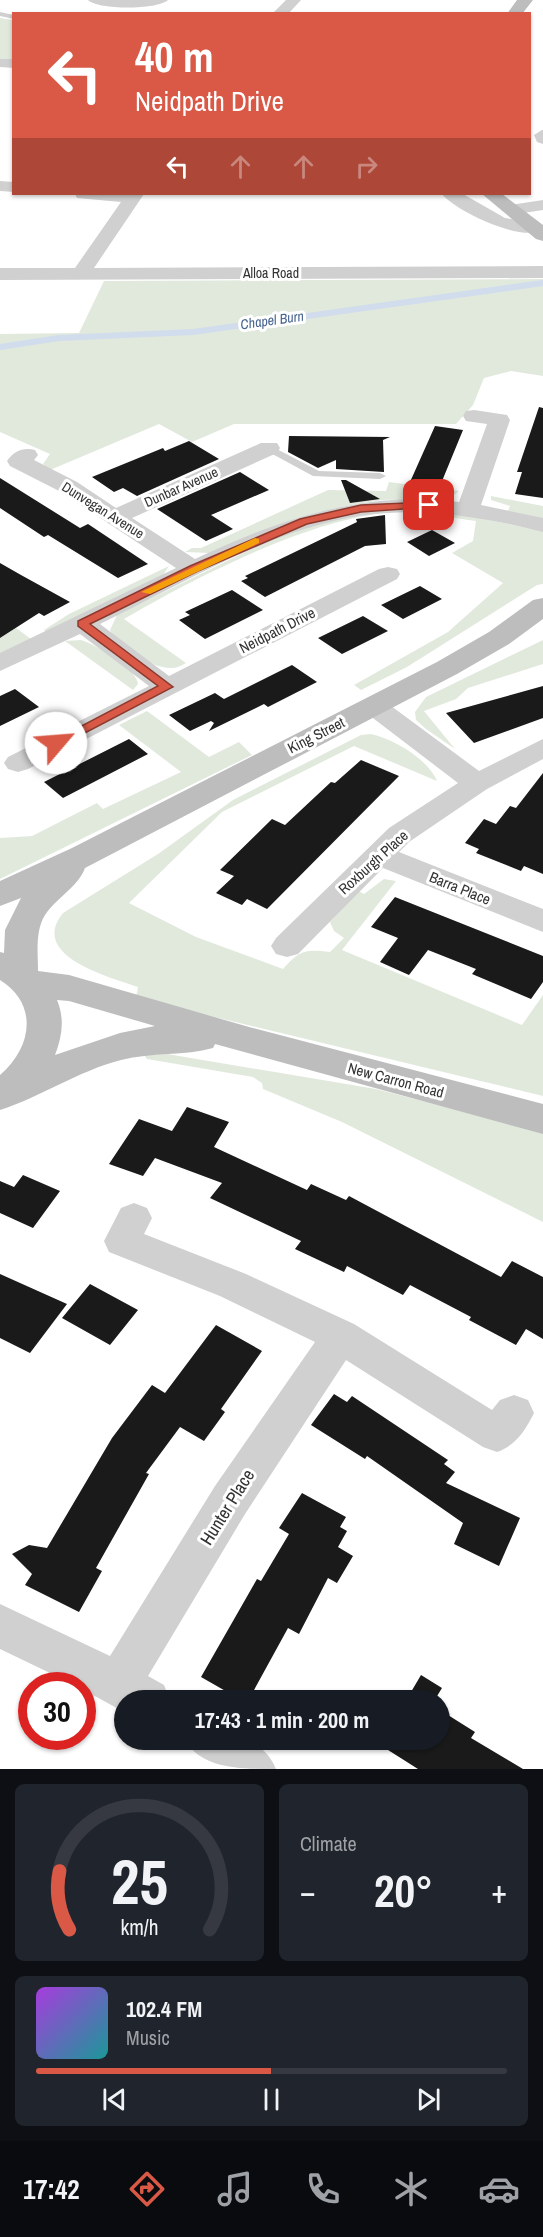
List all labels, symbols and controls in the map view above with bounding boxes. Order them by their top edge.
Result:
text: 40 m [135,29,214,85]
icon: left [36,36,114,114]
text: Neidpath Drive [135,83,284,119]
icon: left [161,150,194,183]
icon: ahead [224,150,257,183]
icon: ahead [287,150,320,183]
icon: right [350,150,383,183]
street label: Alloa Road [242,264,299,282]
water label: Chapel Burn [239,307,305,333]
street label: Dunbar Avenue [141,463,221,511]
street label: Dunvegan Avenue [59,478,147,542]
pin [403,479,454,530]
icon: arrive [412,488,445,521]
street label: Neidpath Drive [235,602,319,658]
position arrow [24,711,88,775]
street label: King Street [284,711,349,758]
street label: Roxburgh Place [333,825,413,899]
street label: Barra Place [426,866,494,910]
street label: New Carron Road [346,1057,446,1103]
street label: Hunter Place [194,1464,260,1550]
speed limit sign: 30 [18,1672,96,1750]
text: 17:43 · 1 min · 200 m [195,1705,369,1735]
text: Climate [300,1830,357,1857]
text: 25 [111,1839,168,1923]
text: 20° [374,1860,433,1921]
text: − [300,1869,316,1913]
text: + [491,1869,507,1913]
text: km/h [120,1913,159,1942]
text: 102.4 FM [126,1994,202,2024]
text: Music [126,2024,170,2051]
icon: previous [98,2083,131,2116]
icon: pause [255,2083,288,2116]
icon: next [412,2083,445,2116]
icon: directions [126,2168,168,2210]
icon: music [214,2168,256,2210]
icon: phone [302,2168,344,2210]
icon: climate [390,2168,432,2210]
icon: car [478,2168,520,2210]
text: 17:42 [23,2171,80,2207]

